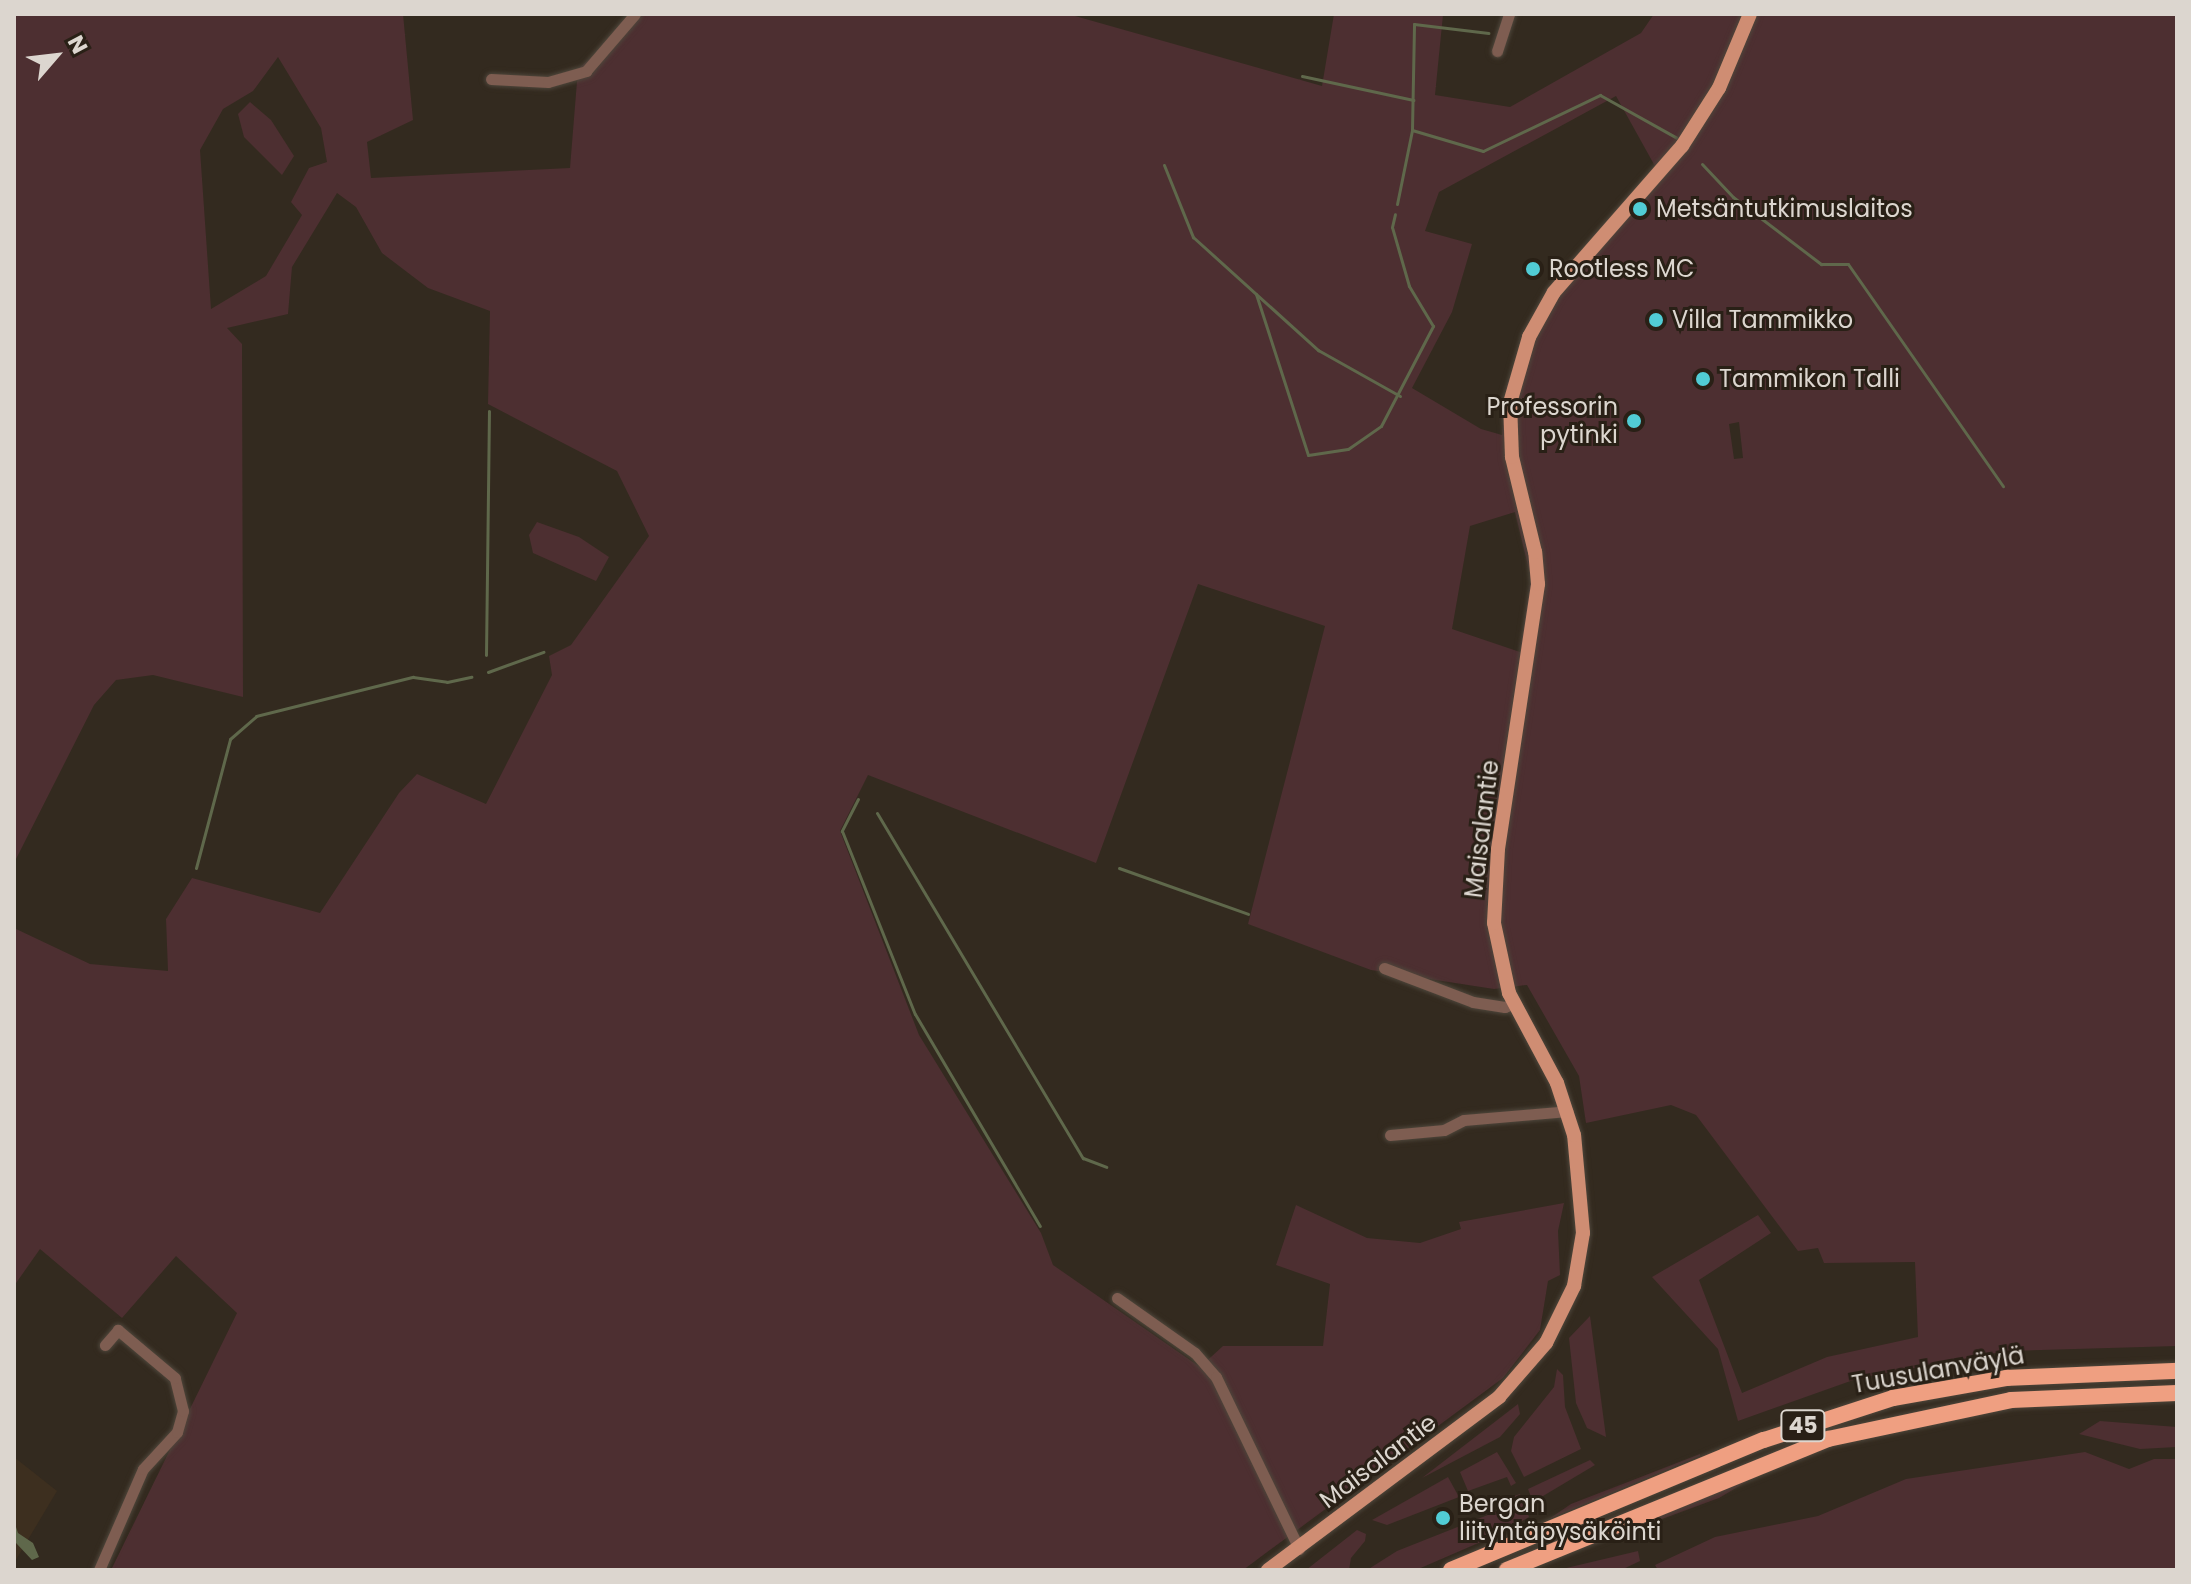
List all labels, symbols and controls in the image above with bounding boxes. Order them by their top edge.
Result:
north arrow [16,16,96,96]
text: N [60,30,95,59]
place label: Metsäntutkimuslaitos [1656,195,1913,223]
marker: Metsäntutkimuslaitos [1631,200,1649,218]
place label: Rootless MC [1549,255,1694,283]
marker: Rootless MC [1524,260,1542,278]
place label: Villa Tammikko [1672,306,1853,334]
marker: Villa Tammikko [1647,311,1665,329]
place label: Tammikon Talli [1719,365,1900,393]
marker: Tammikon Talli [1694,370,1712,388]
place label: Professorin pytinki [1486,393,1618,449]
marker: Professorin pytinki [1625,412,1643,430]
street label: Maisalantie [1459,758,1505,900]
street label: Tuusulanväylä [1850,1341,2026,1399]
street label: Maisalantie [1314,1408,1442,1514]
road number: 45 [1779,1408,1827,1444]
place label: Bergan liityntäpysäköinti [1459,1490,1661,1546]
marker: Bergan liityntäpysäköinti [1434,1509,1452,1527]

